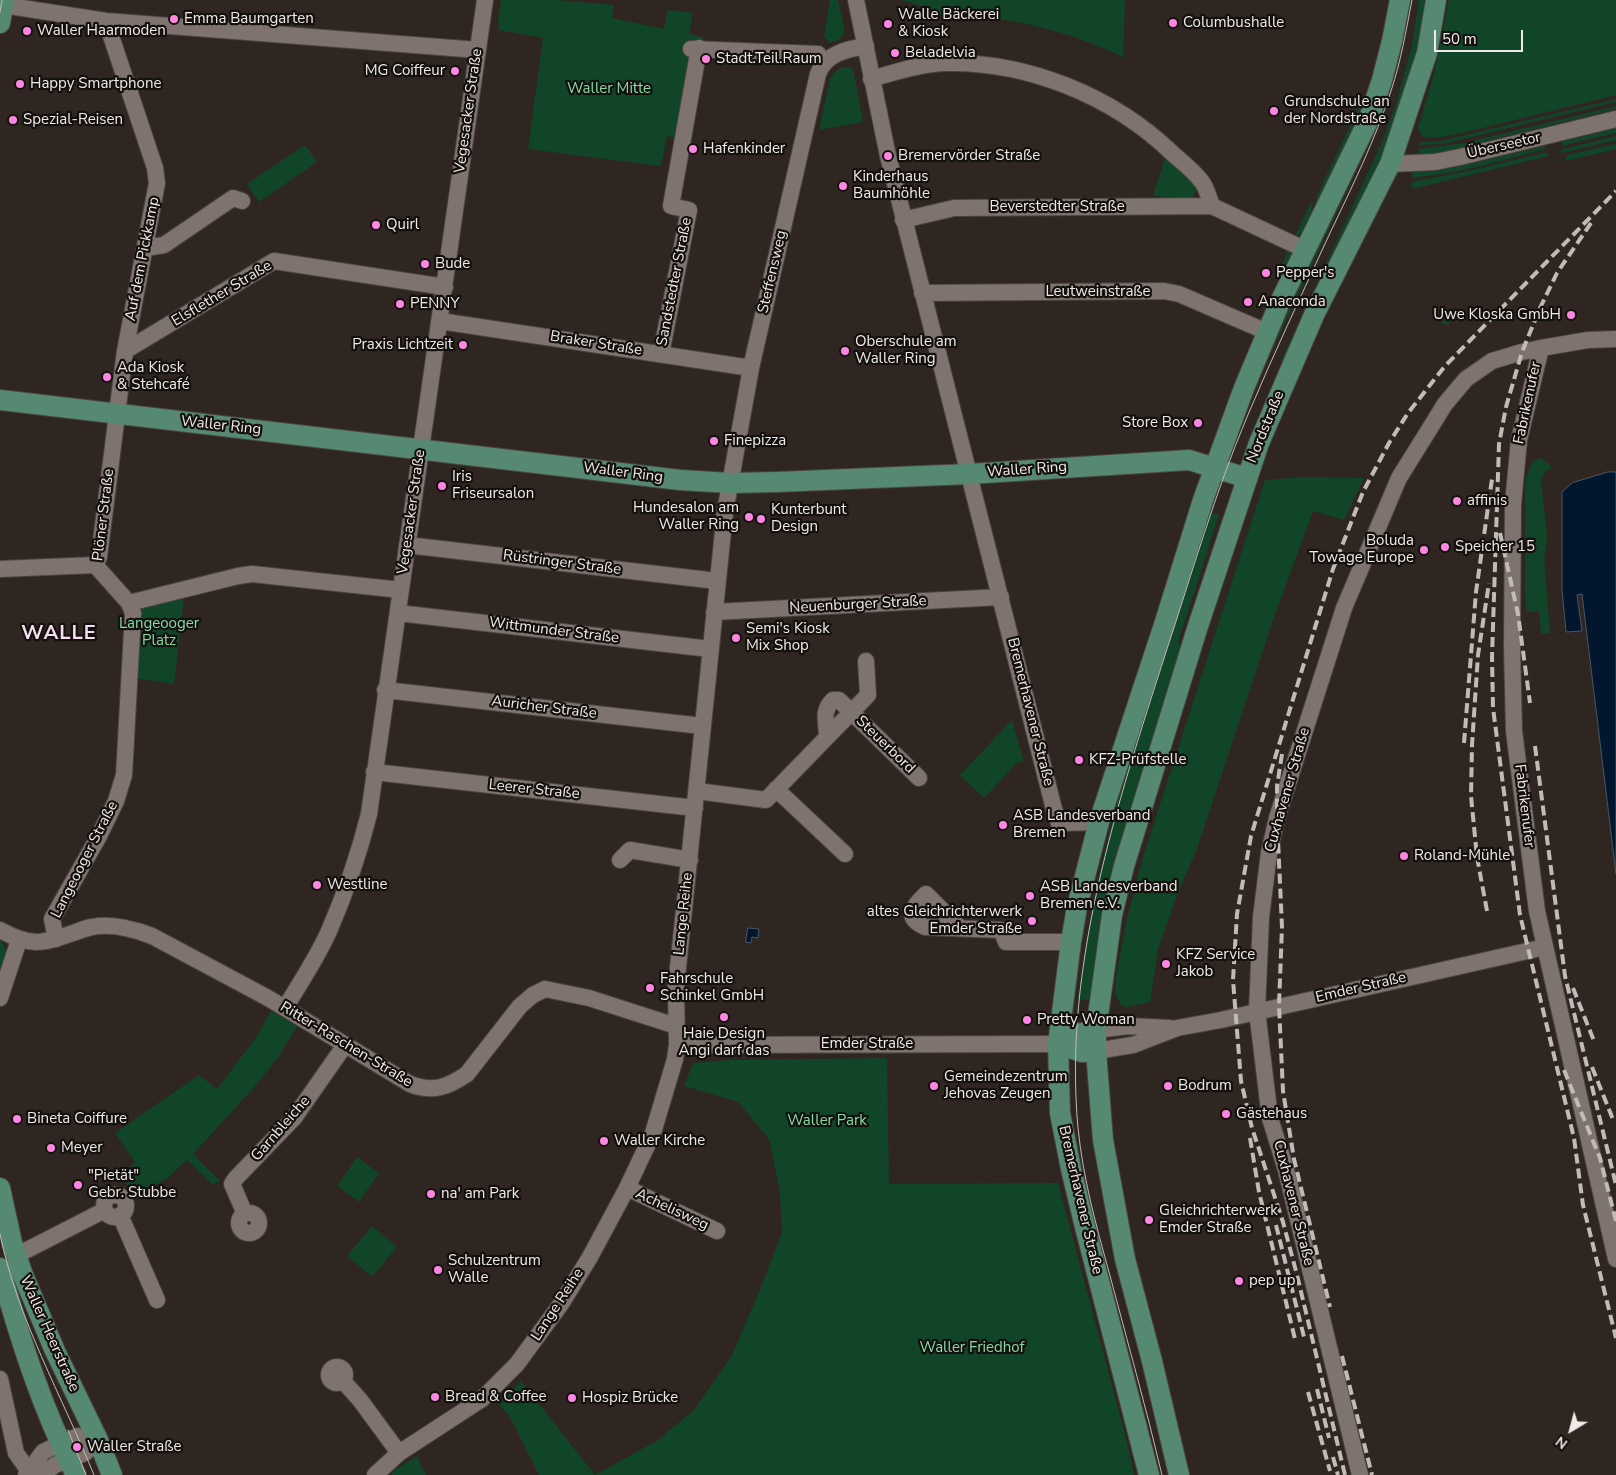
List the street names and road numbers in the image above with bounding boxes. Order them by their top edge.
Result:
street label: Vegesacker Straße [451,47,487,175]
street label: Überseetor [1465,129,1543,163]
street label: Auf dem Pickkamp [122,195,164,323]
street label: Beverstedter Straße [989,198,1125,216]
street label: Sandstedter Straße [654,216,696,348]
street label: Steffensweg [755,229,791,315]
street label: Elsflether Straße [169,257,275,331]
street label: Leutweinstraße [1045,283,1151,301]
street label: Braker Straße [549,328,643,360]
street label: Fabrikenufer [1510,360,1546,446]
street label: Nordstraße [1243,388,1289,466]
street label: Waller Ring [180,413,262,439]
street label: Vegesacker Straße [394,448,430,576]
street label: Waller Ring [986,458,1068,482]
street label: Waller Ring [582,459,664,487]
street label: Plöner Straße [89,468,119,562]
street label: Rüstringer Straße [502,547,622,579]
street label: Neuenburger Straße [789,592,927,618]
street label: Wittmunder Straße [488,614,620,648]
street label: Bremerhavener Straße [1003,636,1057,788]
street label: Auricher Straße [490,693,598,723]
street label: Steuerbord [852,712,918,778]
street label: Cuxhavener Straße [1262,726,1314,854]
street label: Fabrikenufer [1510,763,1538,849]
street label: Leerer Straße [488,776,580,804]
street label: Langeooger Straße [48,798,122,922]
street label: Lange Reihe [671,872,697,956]
street label: Emder Straße [1314,969,1408,1007]
street label: Ritter-Raschen-Straße [277,998,415,1092]
street label: Emder Straße [821,1035,913,1053]
street label: Garnbleiche [248,1093,314,1165]
street label: Bremerhavener Straße [1054,1124,1106,1276]
street label: Cuxhavener Straße [1269,1138,1317,1268]
street label: Achelisweg [633,1185,711,1235]
street label: Lange Reihe [528,1265,588,1345]
street label: Waller Heerstraße [15,1273,83,1395]

